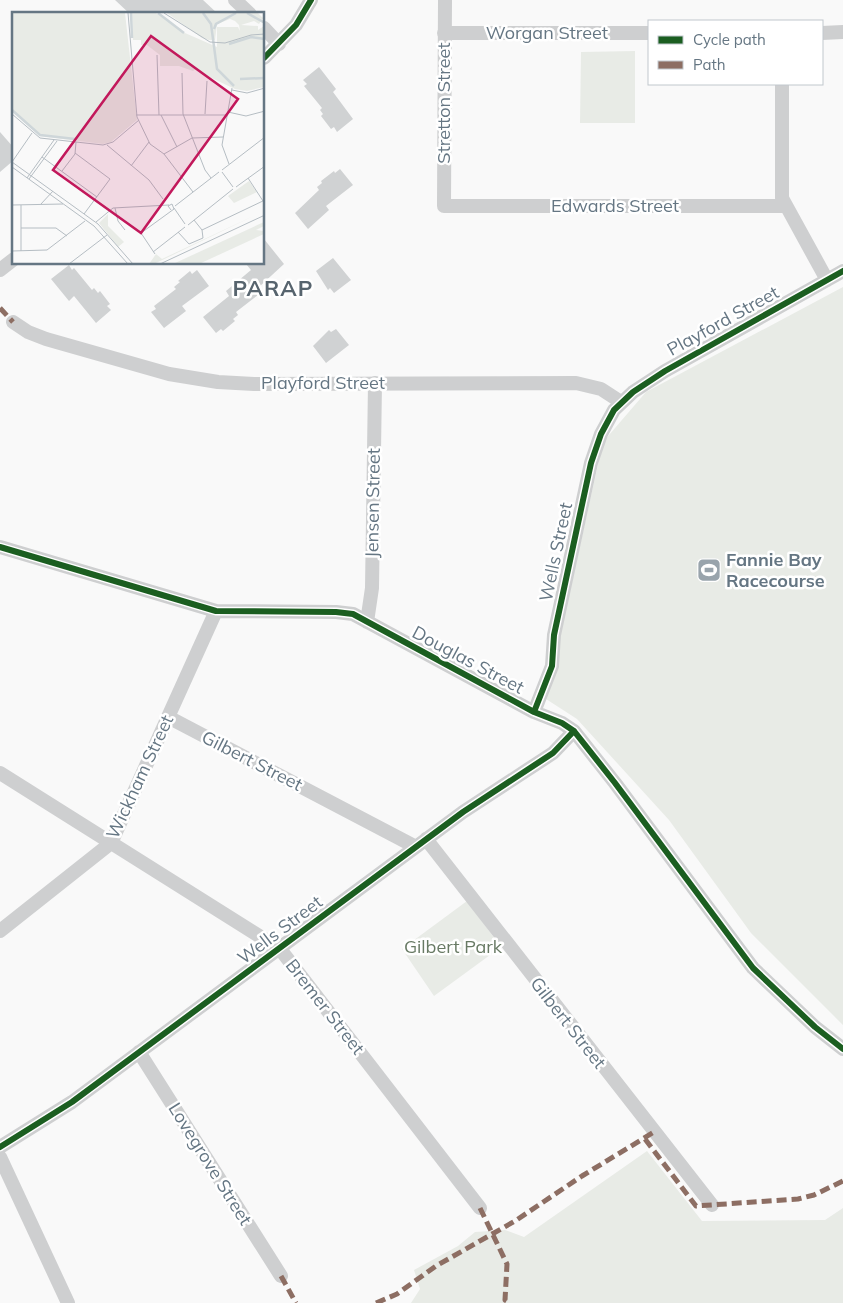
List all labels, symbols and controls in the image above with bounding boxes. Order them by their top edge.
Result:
inset map [12,12,265,265]
legend [648,20,823,85]
street label: Worgan Street [486,21,608,44]
text: Cycle path [693,30,766,49]
street label: Stretton Street [432,42,455,164]
text: Path [693,55,725,74]
street label: Edwards Street [551,194,679,217]
district label: PARAP [233,274,313,302]
street label: Playford Street [663,280,783,361]
street label: Playford Street [261,371,385,394]
street label: Jensen Street [360,448,385,558]
street label: Wells Street [534,500,577,604]
place label: Fannie Bay Racecourse [726,548,825,592]
sports icon: Fannie Bay Racecourse [696,557,722,583]
street label: Douglas Street [408,620,528,699]
street label: Wickham Street [101,711,178,842]
street label: Gilbert Street [198,725,307,796]
street label: Wells Street [233,890,327,969]
park label: Gilbert Park [404,935,503,958]
street label: Bremer Street [281,954,370,1059]
street label: Gilbert Street [525,972,611,1073]
street label: Lovegrove Street [164,1098,257,1229]

